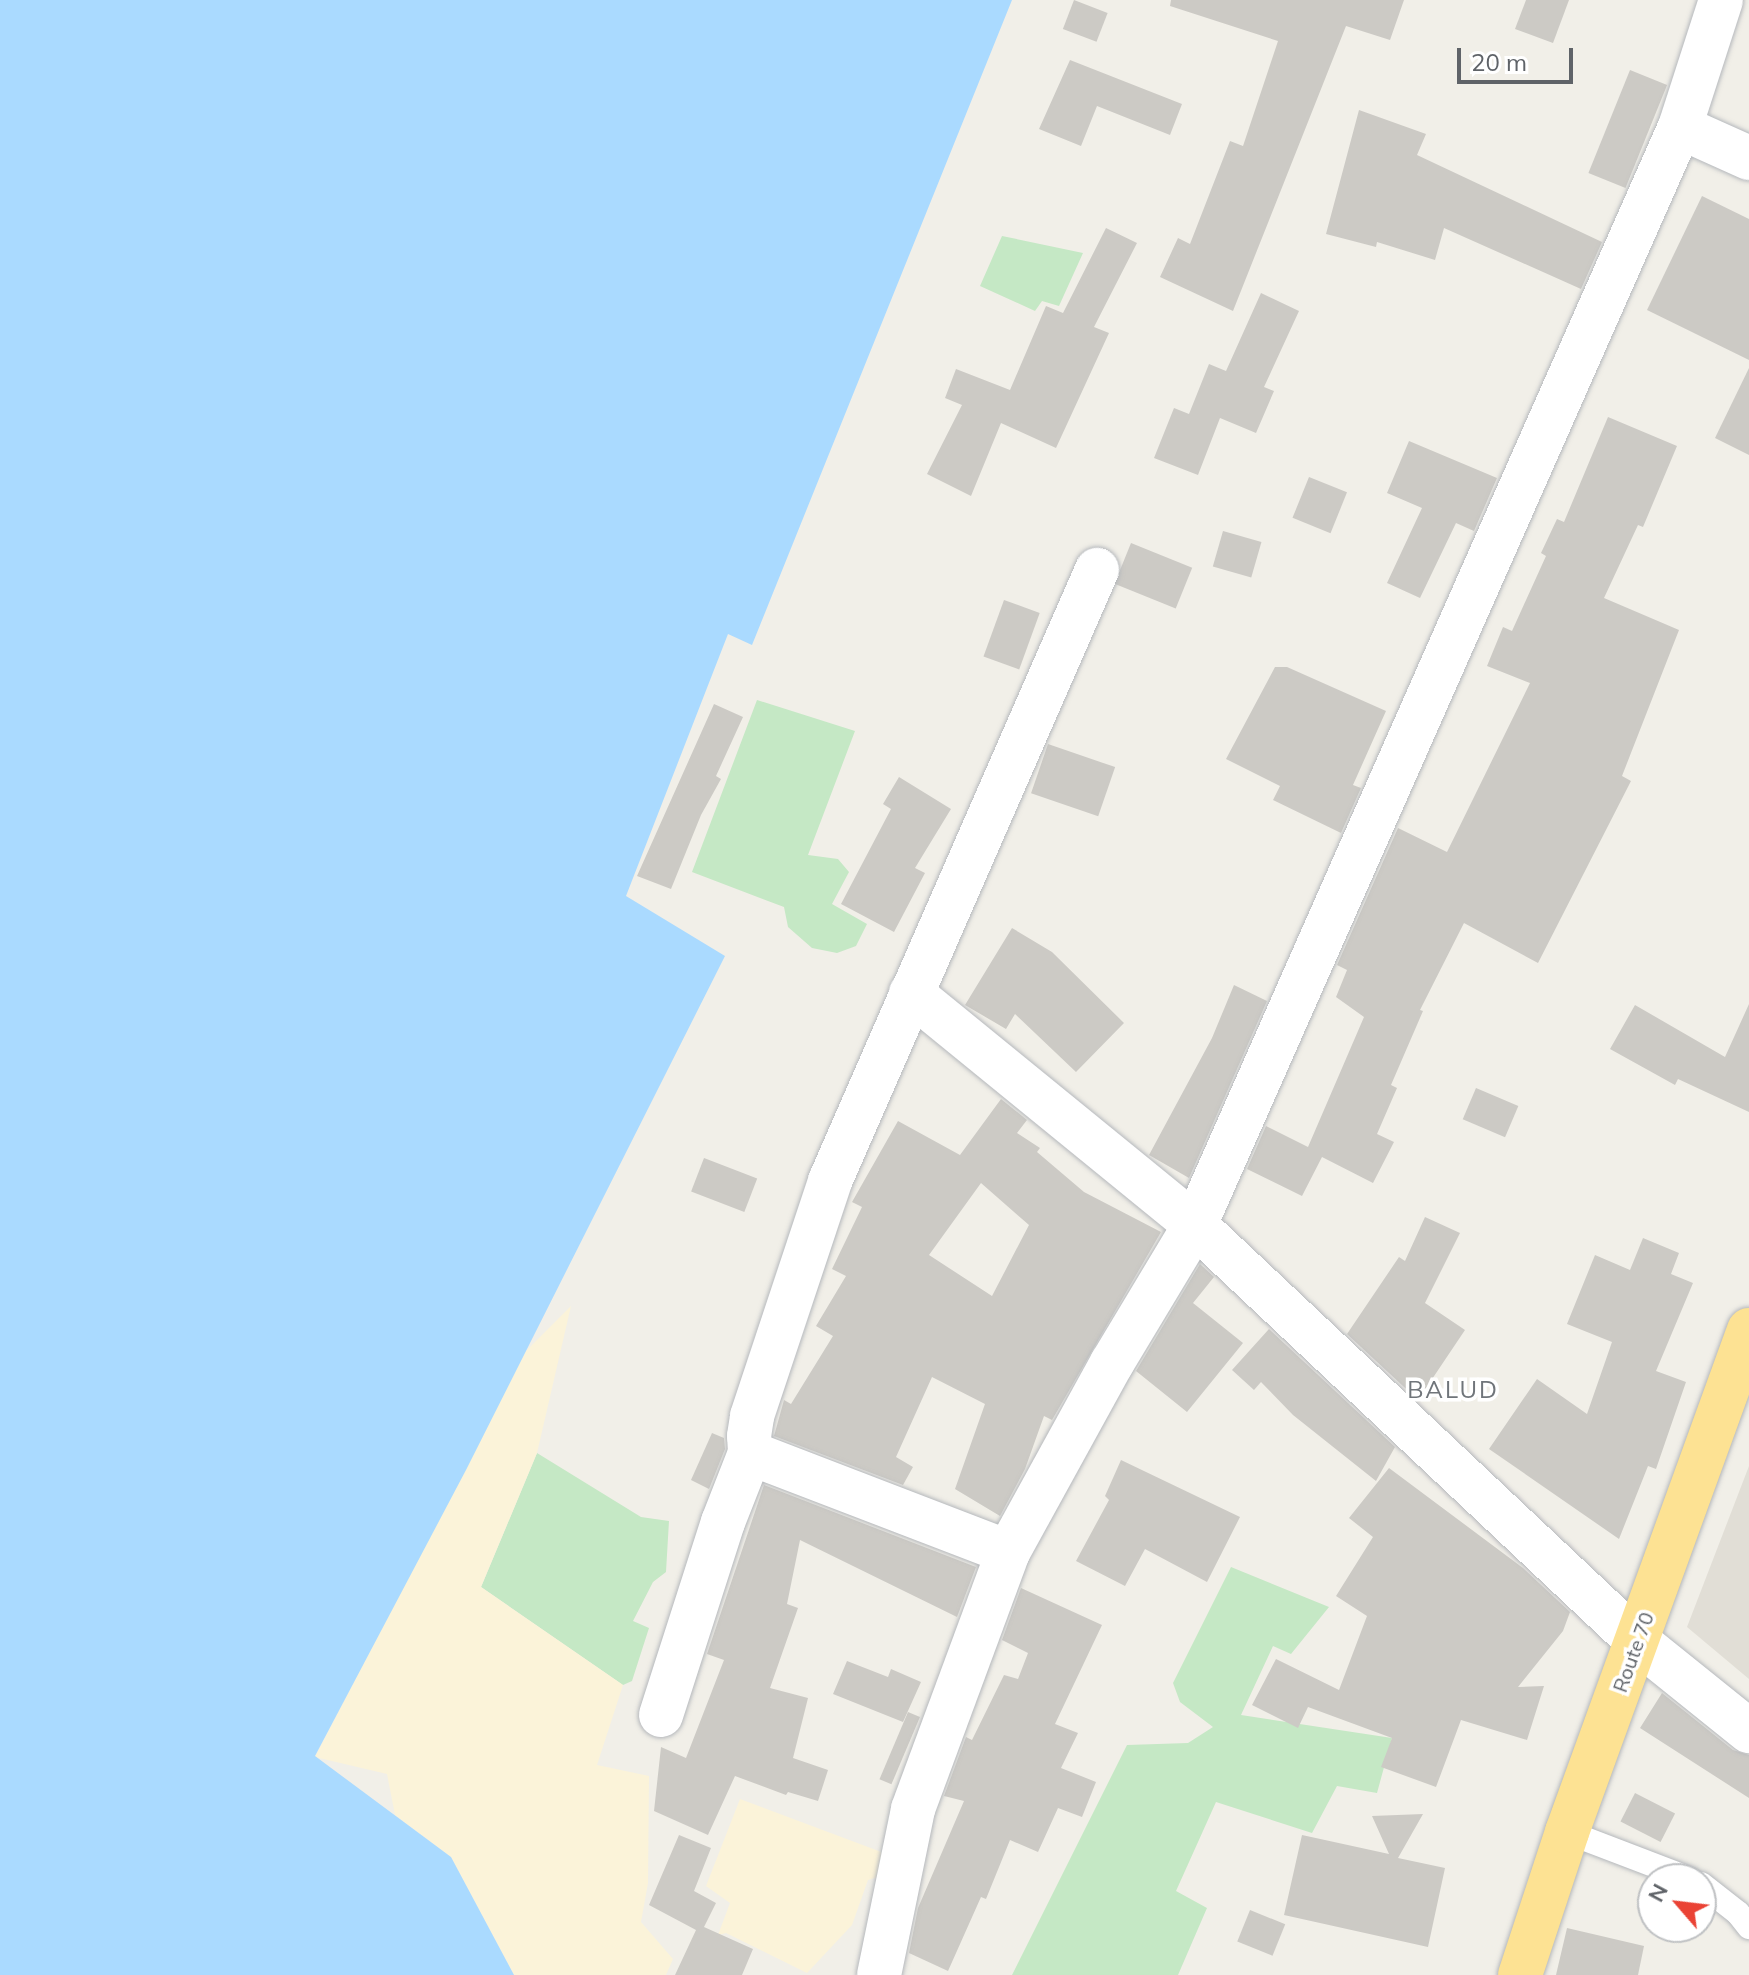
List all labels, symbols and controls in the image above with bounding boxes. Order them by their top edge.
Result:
scale bar [1461,32,1577,82]
text: 20 m [1471,47,1527,77]
district label: BALUD [1407,1376,1499,1404]
street label: Route 70 [1607,1609,1659,1695]
north arrow [1637,1863,1717,1943]
text: N [1641,1879,1674,1907]

